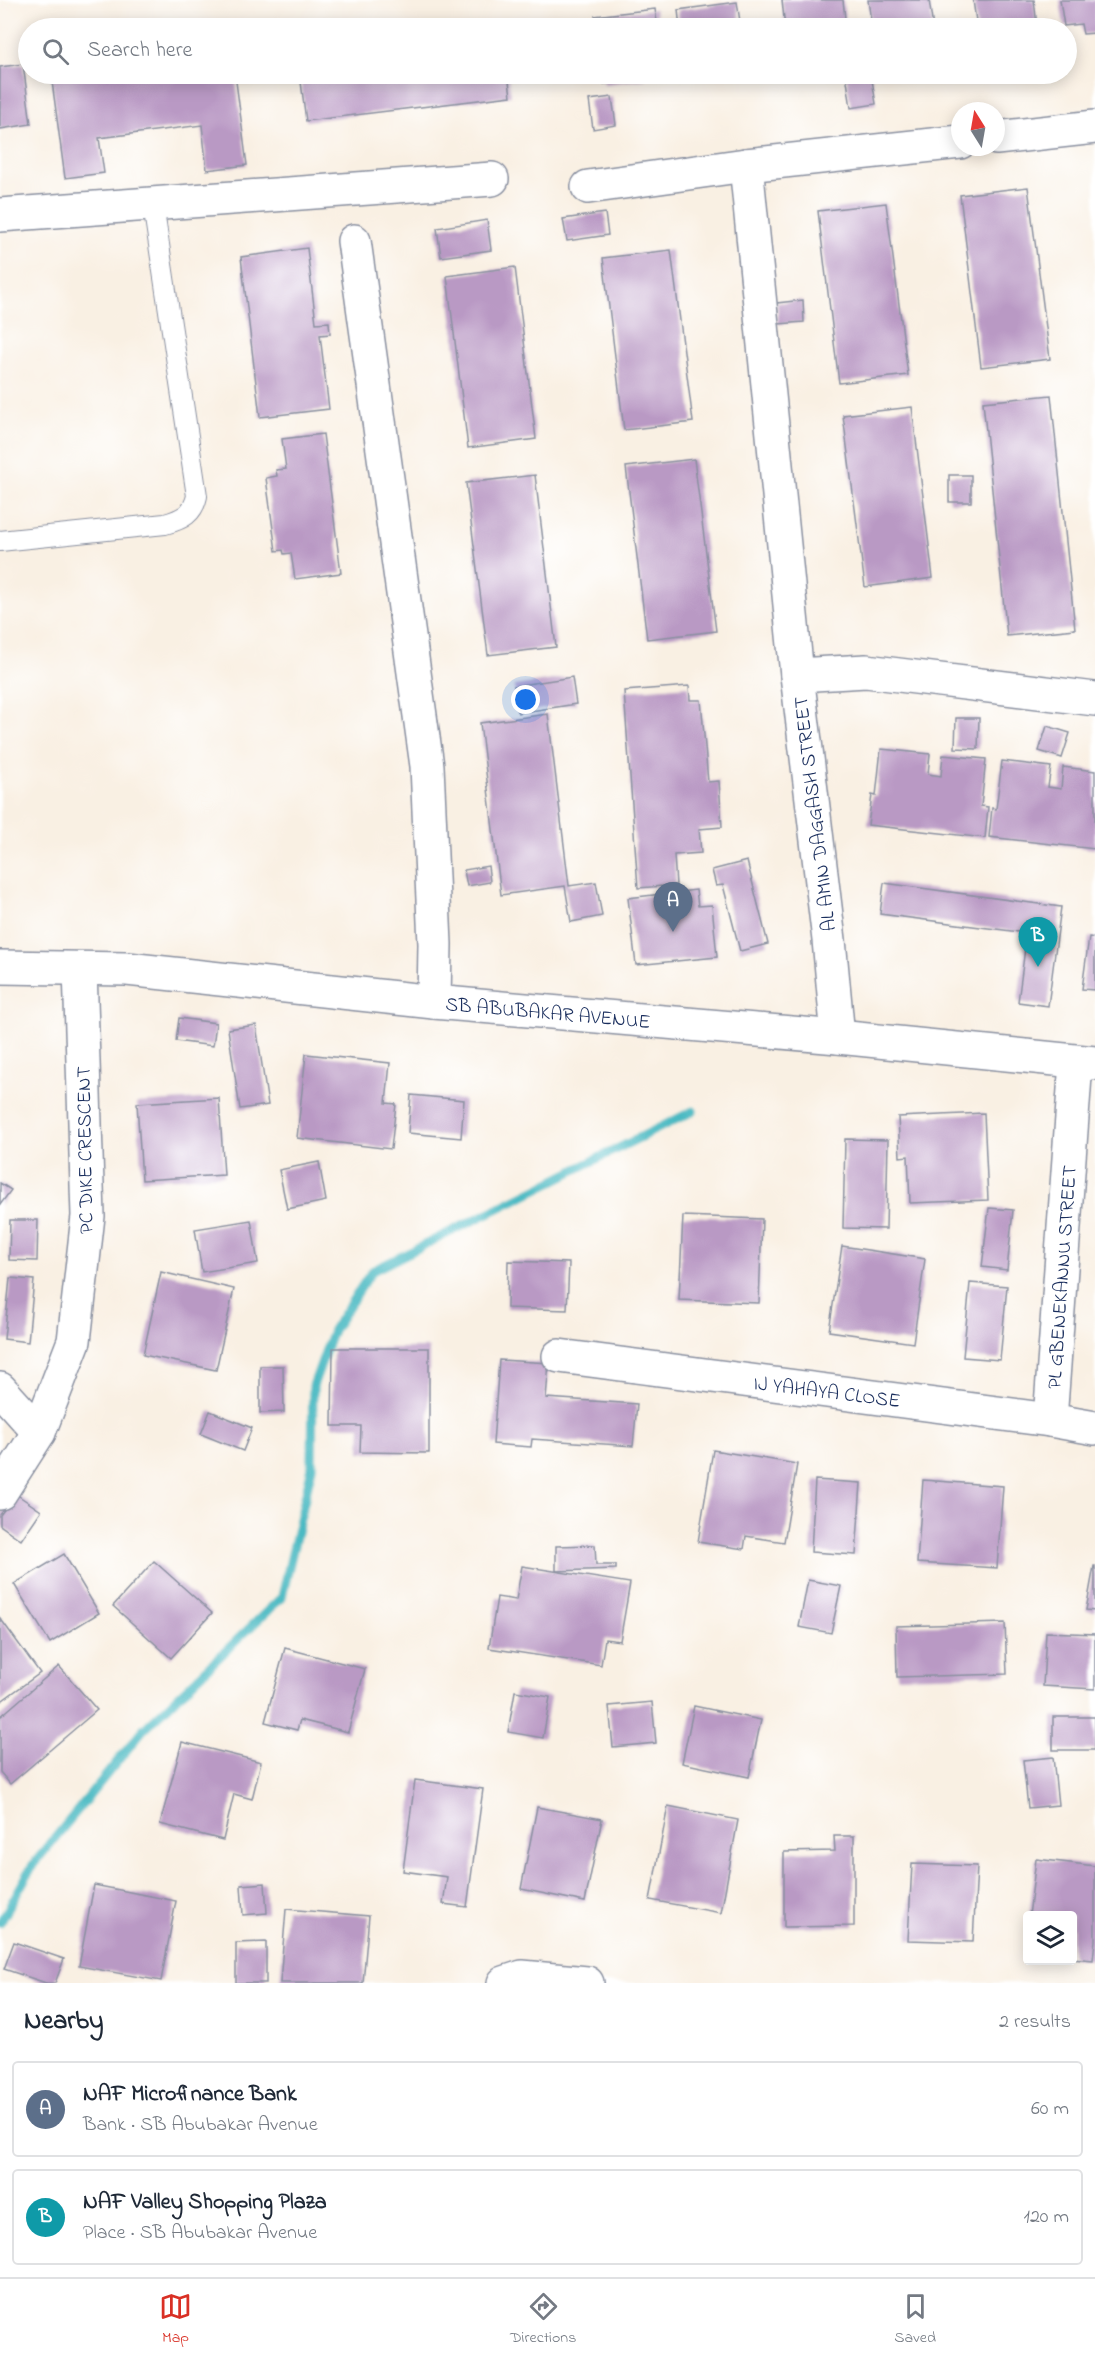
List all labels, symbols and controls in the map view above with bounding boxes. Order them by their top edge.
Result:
search box [18,18,1077,84]
icon: search [39,35,72,68]
text: Search here [87,35,192,67]
north arrow [951,102,1005,156]
your location [511,685,540,714]
street label: AL AMIN DAGGASH STREET [788,694,845,933]
pin: A [654,882,692,932]
pin: B [1018,918,1058,967]
street label: SB ABUBAKAR AVENUE [444,991,651,1038]
street label: PC DIKE CRESCENT [71,1066,102,1234]
street label: PL GBENEKANNU STREET [1041,1164,1086,1390]
street label: IJ YAHAYA CLOSE [752,1370,902,1417]
map controls [1023,1911,1077,1965]
button: layers [1023,1911,1077,1965]
text: Nearby [24,2003,103,2041]
text: 2 results [999,2008,1071,2037]
text: NAF Microfinance Bank [83,2079,297,2111]
text: A [39,2095,52,2124]
text: 60 m [1031,2095,1069,2124]
text: Bank · SB Abubakar Avenue [83,2111,318,2140]
text: NAF Valley Shopping Plaza [83,2187,327,2219]
text: B [39,2203,52,2232]
text: 120 m [1024,2203,1069,2232]
text: Place · SB Abubakar Avenue [83,2219,317,2248]
tab: Map [159,2290,192,2350]
tab: Directions [510,2290,576,2350]
tab: Saved [894,2290,936,2350]

